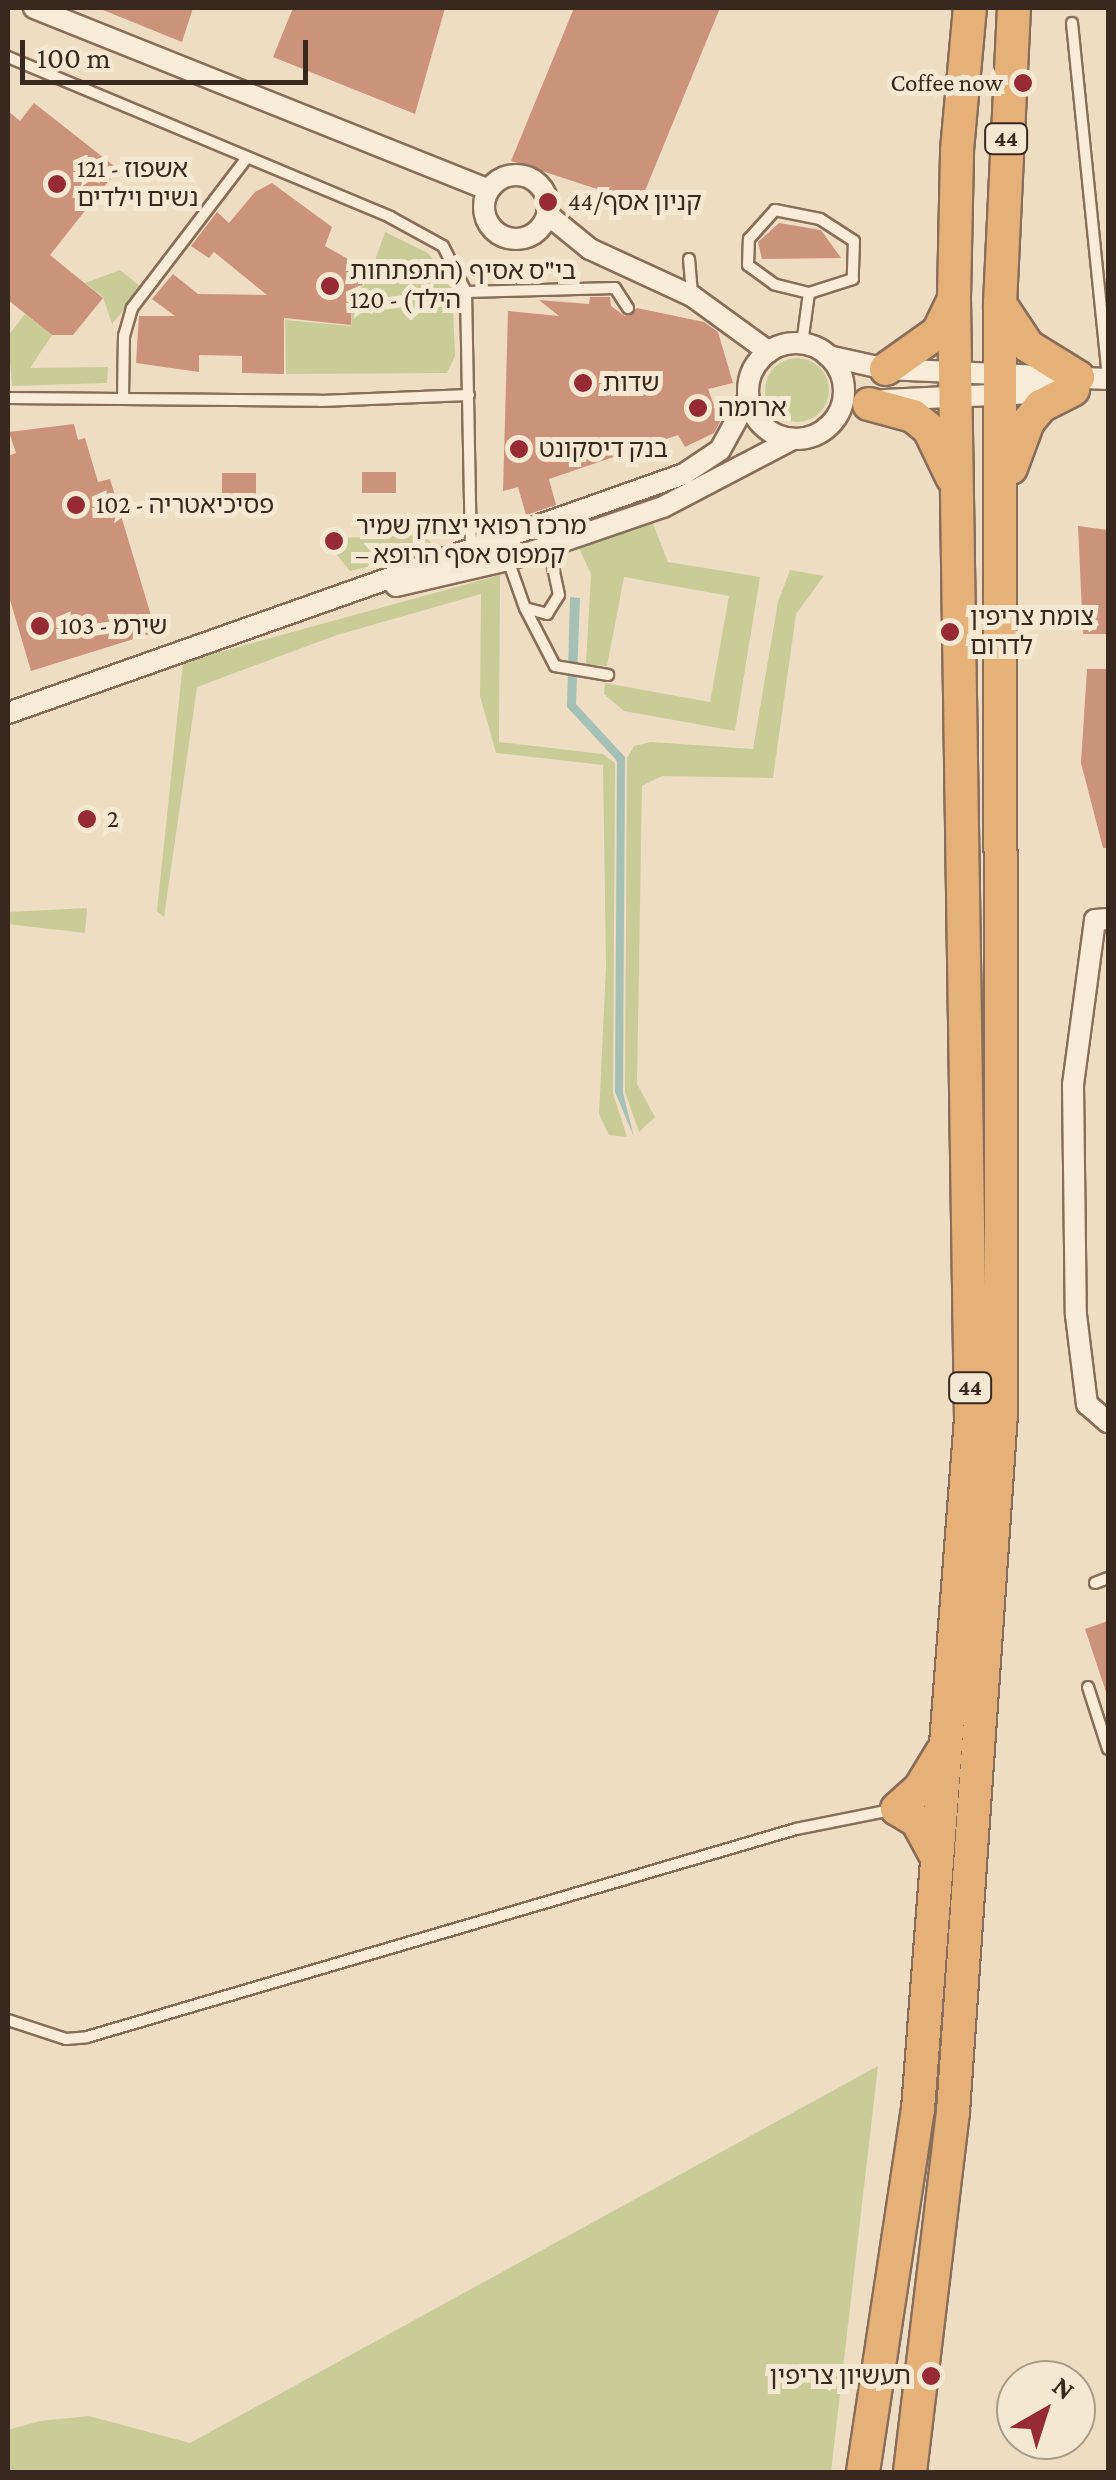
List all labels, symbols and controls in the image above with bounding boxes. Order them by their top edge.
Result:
scale bar [25,20,312,82]
text: 100 m [37,41,111,74]
place label: Coffee now [890,68,1003,98]
marker: Coffee now [1012,72,1034,94]
road number: 44 [984,122,1028,156]
place label: 121 - אשפוז נשים וילדים [77,155,198,214]
marker: 121 - אשפוז נשים וילדים [46,173,68,195]
place label: קניון אסף/44 [568,187,702,217]
marker: קניון אסף/44 [537,191,559,213]
place label: בי"ס אסיף (התפתחות הילד) - 120 [350,257,576,316]
marker: בי"ס אסיף (התפתחות הילד) - 120 [319,275,341,297]
place label: שדות [603,368,659,398]
marker: שדות [572,372,594,394]
place label: ארומה [718,393,787,423]
marker: ארומה [687,397,709,419]
place label: בנק דיסקונט [539,434,668,464]
marker: בנק דיסקונט [508,438,530,460]
place label: 102 - פסיכיאטריה [96,490,274,520]
marker: 102 - פסיכיאטריה [65,494,87,516]
place label: מרכז רפואי יצחק שמיר – קמפוס אסף הרופא [356,512,587,571]
marker: מרכז רפואי יצחק שמיר – קמפוס אסף הרופא [321,528,347,554]
place label: צומת צריפין לדרום [970,603,1094,662]
place label: 103 - שירמ [60,611,167,641]
marker: 103 - שירמ [29,615,51,637]
marker: צומת צריפין לדרום [939,621,961,643]
place label: 2 [107,804,119,834]
marker: 2 [76,808,98,830]
road number: 44 [948,1371,992,1405]
north arrow [996,2360,1096,2460]
place label: תעשיון צריפין [770,2361,911,2391]
marker: תעשיון צריפין [920,2365,942,2387]
text: N [1047,2370,1081,2406]

